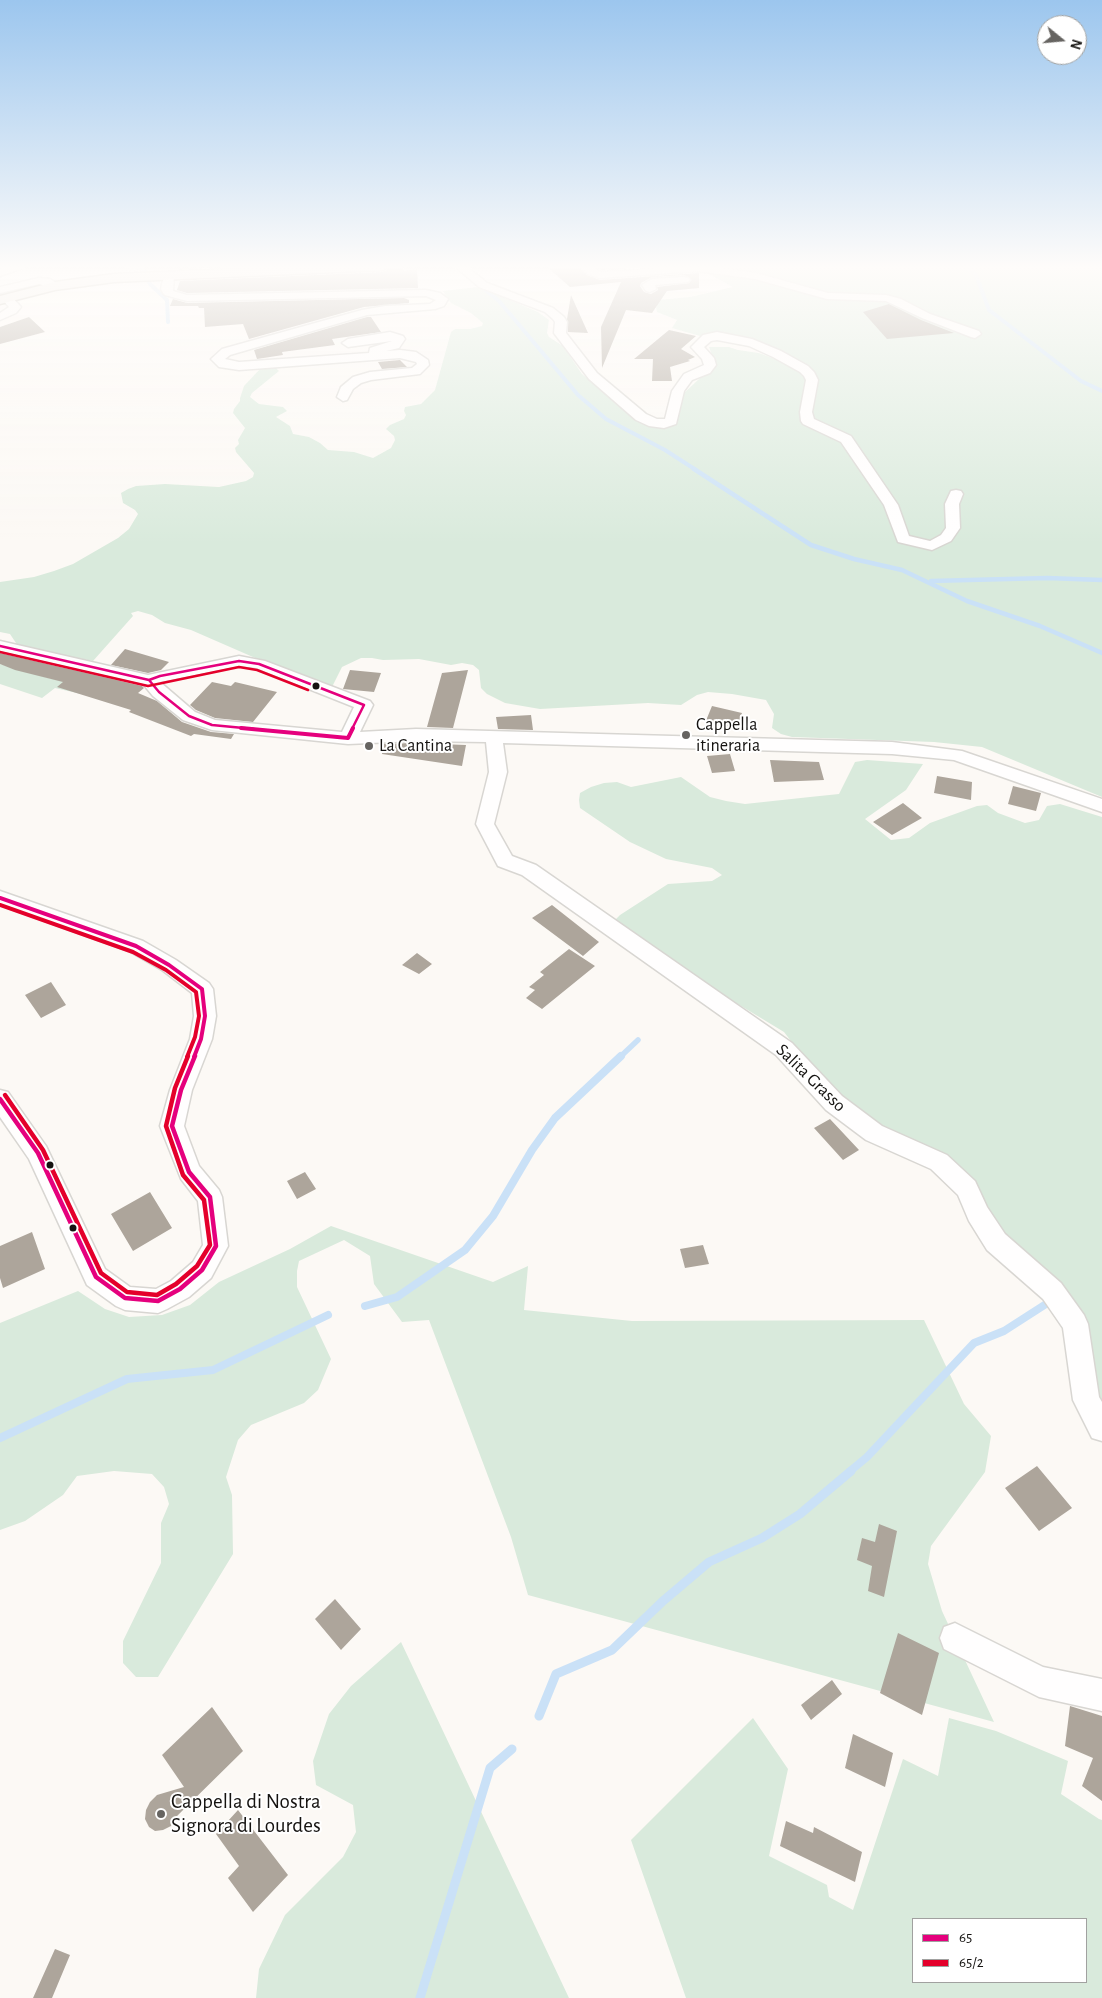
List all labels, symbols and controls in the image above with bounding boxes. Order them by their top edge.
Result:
north arrow [1037,15,1087,65]
text: N [1067,37,1084,51]
unlabelled marker [311,681,321,691]
place label: Cappella itineraria [696,714,760,756]
marker: Cappella itineraria [680,729,692,741]
place label: La Cantina [379,735,452,757]
marker: La Cantina [363,740,375,752]
street label: Salita Grasso [772,1039,850,1117]
unlabelled marker [45,1160,55,1170]
unlabelled marker [68,1223,78,1233]
place label: Cappella di Nostra Signora di Lourdes [171,1789,321,1839]
marker: Cappella di Nostra Signora di Lourdes [155,1808,167,1820]
legend [912,1918,1087,1983]
text: 65 [959,1930,972,1945]
text: 65/2 [959,1955,983,1970]

